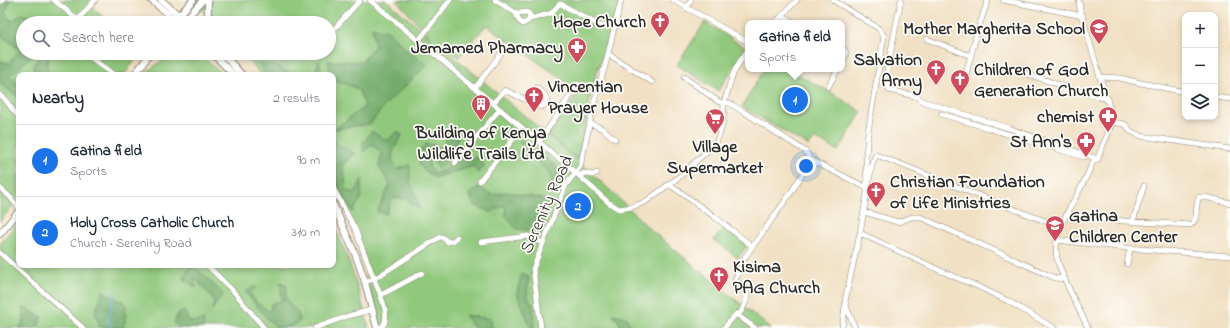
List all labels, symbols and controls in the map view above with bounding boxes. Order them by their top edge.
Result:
place label: Hope Church [553,10,646,36]
church icon: Hope Church [649,10,671,38]
map controls [1182,12,1218,120]
button: + [1182,12,1218,48]
search box [16,16,336,60]
place label: Mother Margherita School [903,17,1085,44]
school or university icon: Mother Margherita School [1088,17,1110,45]
popup [745,20,845,72]
text: Gatina field [759,26,831,48]
icon: search [30,27,52,49]
text: Search here [62,27,134,49]
place label: Jemamed Pharmacy [411,36,563,63]
pharmacy icon: Jemamed Pharmacy [566,36,588,64]
text: Sports [759,48,796,67]
place label: Salvation Army [854,48,922,96]
button: − [1182,48,1218,84]
church icon: Salvation Army [925,58,947,86]
place label: Children of God Generation Church [974,58,1109,105]
church icon: Children of God Generation Church [949,68,971,96]
place label: Vincentian Prayer House [547,75,649,123]
button: layers [1182,84,1218,120]
church icon: Vincentian Prayer House [523,85,545,113]
pin: 1 [782,85,808,115]
text: Nearby [32,86,84,111]
text: 2 results [273,89,320,108]
building icon: Building of Kenya Wildlife Trails Ltd [470,93,492,121]
place label: chemist [1037,105,1095,131]
pharmacy icon: chemist [1097,105,1119,133]
supermarket icon: Village Supermarket [704,107,726,135]
place label: Building of Kenya Wildlife Trails Ltd [414,121,547,168]
place label: St Ann's [1010,130,1072,156]
pharmacy icon: St Ann's [1075,130,1097,158]
place label: Village Supermarket [667,135,764,182]
text: Gatina field [70,140,142,162]
text: 1 [43,151,47,170]
text: 90 m [297,151,320,170]
street label: Serenity Road [515,152,581,258]
your location [796,156,816,176]
text: Sports [70,162,107,181]
place label: Christian Foundation of Life Ministries [890,170,1045,217]
church icon: Christian Foundation of Life Ministries [865,180,887,208]
pin: 2 [565,191,591,221]
place label: Gatina Children Center [1069,204,1178,251]
text: Holy Cross Catholic Church [70,212,234,234]
school or university icon: Gatina Children Center [1044,214,1066,242]
text: 2 [42,223,48,242]
text: 310 m [292,223,320,242]
text: Church · Serenity Road [70,234,192,253]
place label: Kisima PAG Church [733,255,820,302]
church icon: Kisima PAG Church [708,265,730,293]

